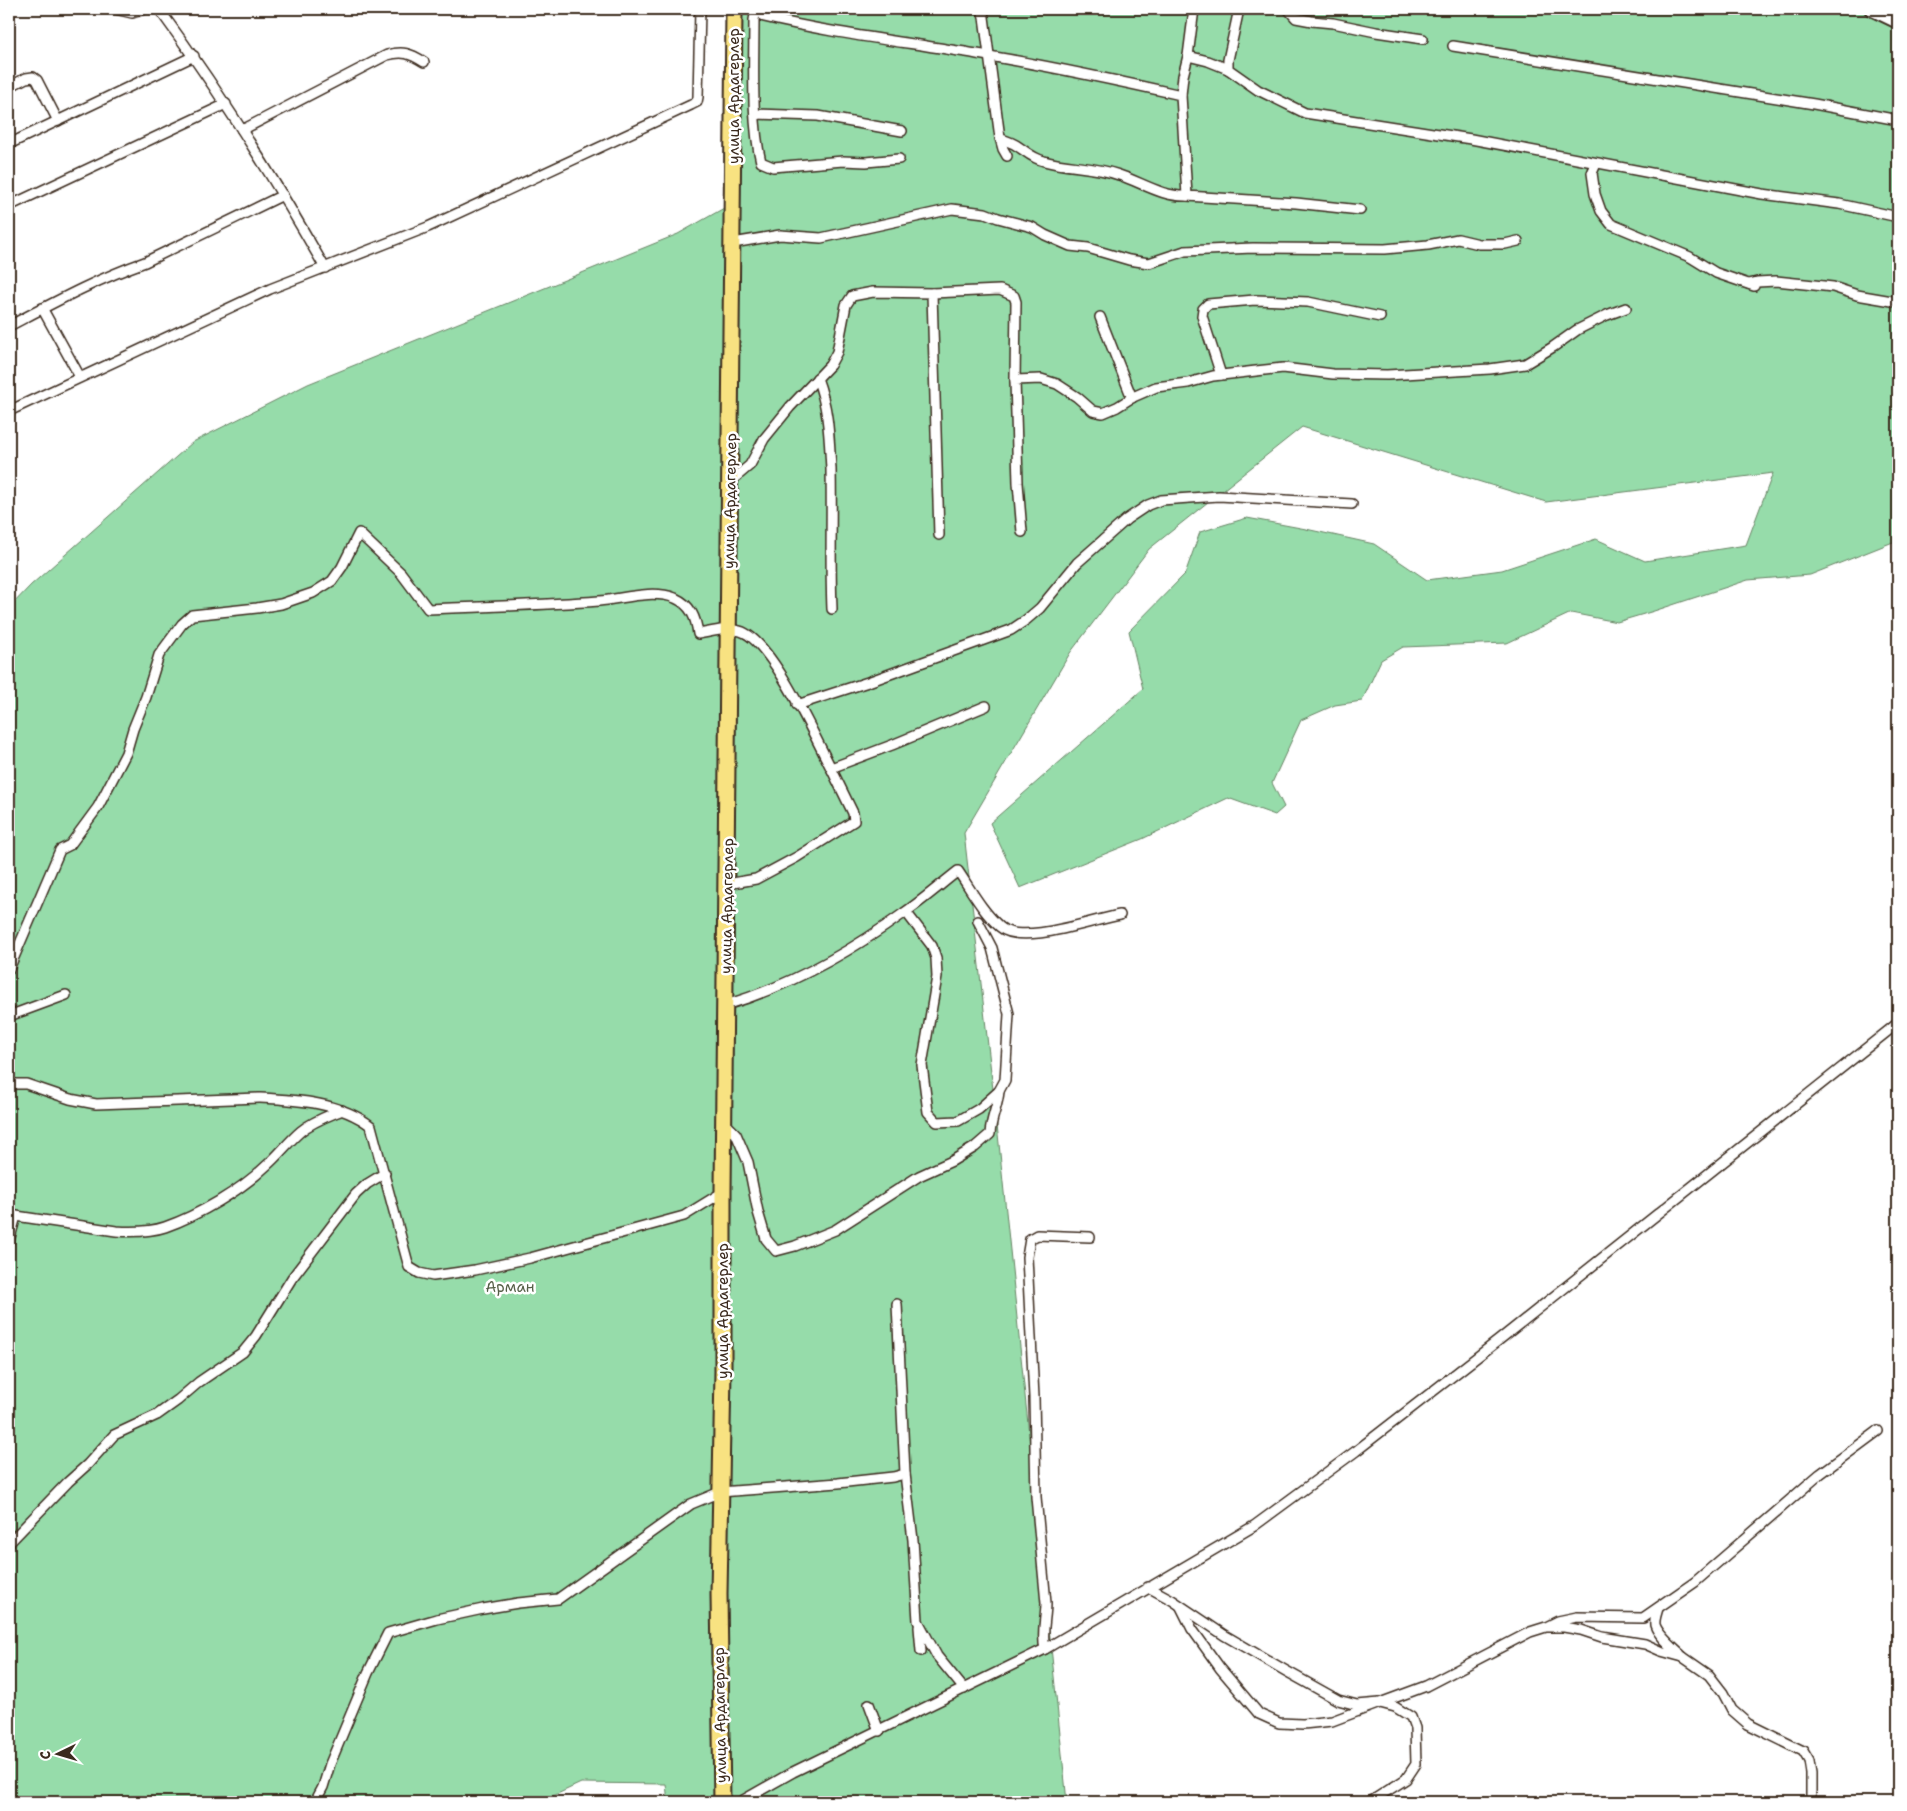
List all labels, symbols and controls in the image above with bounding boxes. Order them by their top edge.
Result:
street label: улица Ардагерлер [724,28,744,164]
street label: улица Ардагерлер [719,433,741,569]
street label: улица Ардагерлер [716,838,738,974]
street label: улица Ардагерлер [713,1243,733,1379]
park label: Арман [485,1277,535,1297]
street label: улица Ардагерлер [709,1647,731,1783]
north arrow [32,1728,82,1778]
text: С [36,1750,54,1760]

